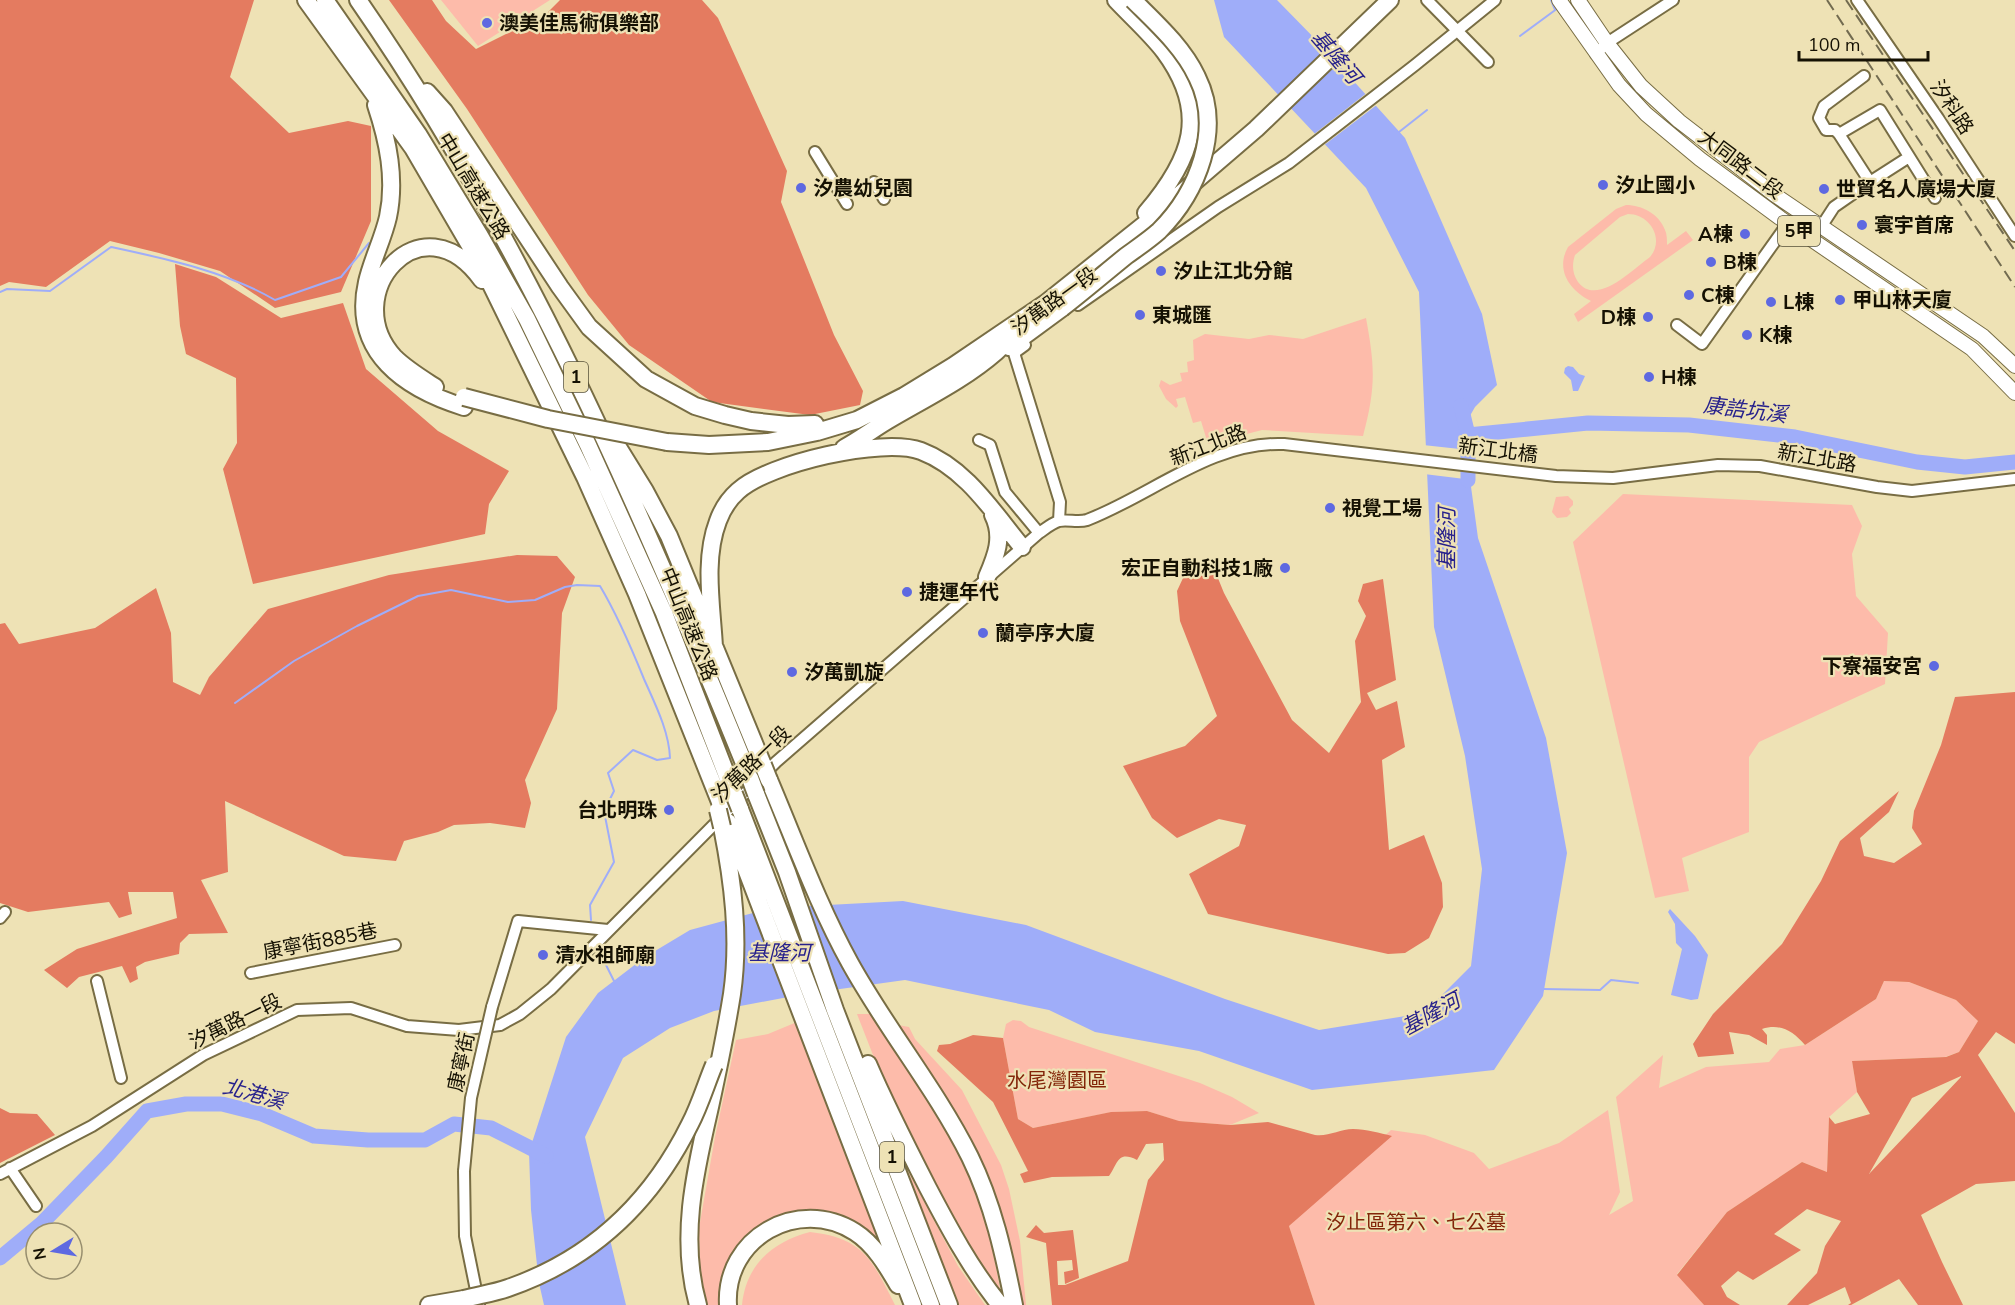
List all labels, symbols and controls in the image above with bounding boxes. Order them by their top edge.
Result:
place label: 澳美佳馬術俱樂部 [499,10,659,37]
marker: 澳美佳馬術俱樂部 [480,16,494,30]
water label: 基隆河 [1305,24,1370,93]
scale bar [1799,24,1928,62]
text: 100 m [1808,33,1860,57]
street label: 汐科路 [1924,75,1980,140]
street label: 大同路二段 [1693,124,1789,205]
street label: 中山高速公路 [431,128,516,245]
place label: 汐止國小 [1615,172,1695,199]
place label: 汐農幼兒園 [813,175,913,202]
place label: 世貿名人廣場大廈 [1836,176,1996,203]
marker: 汐止國小 [1596,178,1610,192]
marker: 汐農幼兒園 [794,181,808,195]
marker: 世貿名人廣場大廈 [1817,182,1831,196]
place label: 寰宇首席 [1874,212,1954,239]
road number: 5甲 [1778,216,1820,246]
marker: 寰宇首席 [1855,218,1869,232]
place label: A棟 [1698,221,1733,248]
marker: A棟 [1738,227,1752,241]
place label: B棟 [1723,249,1757,276]
marker: B棟 [1704,255,1718,269]
place label: 汐止江北分館 [1173,258,1293,285]
street label: 汐萬路一段 [1006,261,1103,342]
marker: 汐止江北分館 [1154,264,1168,278]
place label: C棟 [1701,282,1735,309]
place label: 甲山林天廈 [1852,287,1952,314]
marker: C棟 [1682,288,1696,302]
place label: L棟 [1783,289,1814,316]
marker: 甲山林天廈 [1833,293,1847,307]
marker: L棟 [1764,295,1778,309]
place label: 東城匯 [1152,302,1212,329]
place label: D棟 [1601,304,1636,331]
marker: 東城匯 [1133,308,1147,322]
marker: D棟 [1641,310,1655,324]
place label: K棟 [1759,322,1792,349]
marker: K棟 [1740,328,1754,342]
road number: 1 [564,362,588,392]
place label: H棟 [1661,364,1696,391]
marker: H棟 [1642,370,1656,384]
water label: 康誥坑溪 [1702,391,1791,429]
street label: 新江北路 [1166,419,1250,472]
street label: 新江北橋 [1457,432,1539,469]
street label: 新江北路 [1775,438,1859,479]
place label: 視覺工場 [1342,495,1422,522]
marker: 視覺工場 [1323,501,1337,515]
water label: 基隆河 [1433,504,1461,571]
place label: 宏正自動科技1廠 [1121,555,1273,582]
marker: 宏正自動科技1廠 [1278,561,1292,575]
street label: 中山高速公路 [654,563,724,685]
place label: 捷運年代 [919,579,999,606]
marker: 捷運年代 [900,585,914,599]
place label: 蘭亭序大廈 [995,620,1095,647]
marker: 蘭亭序大廈 [976,626,990,640]
place label: 下寮福安宮 [1822,653,1922,680]
place label: 汐萬凱旋 [804,659,884,686]
marker: 下寮福安宮 [1927,659,1941,673]
marker: 汐萬凱旋 [785,665,799,679]
street label: 汐萬路一段 [706,720,797,809]
place label: 台北明珠 [577,797,658,824]
marker: 台北明珠 [662,803,676,817]
street label: 康寧街885巷 [261,917,380,966]
water label: 基隆河 [748,939,814,967]
place label: 清水祖師廟 [555,942,655,969]
marker: 清水祖師廟 [536,948,550,962]
water label: 基隆河 [1397,985,1469,1042]
street label: 汐萬路一段 [184,987,286,1056]
street label: 康寧街 [442,1030,481,1094]
park label: 水尾灣園區 [1007,1067,1107,1094]
water label: 北港溪 [220,1072,291,1116]
road number: 1 [880,1142,904,1172]
park label: 汐止區第六、七公墓 [1326,1209,1506,1236]
north arrow [24,1221,84,1281]
text: N [28,1246,52,1262]

